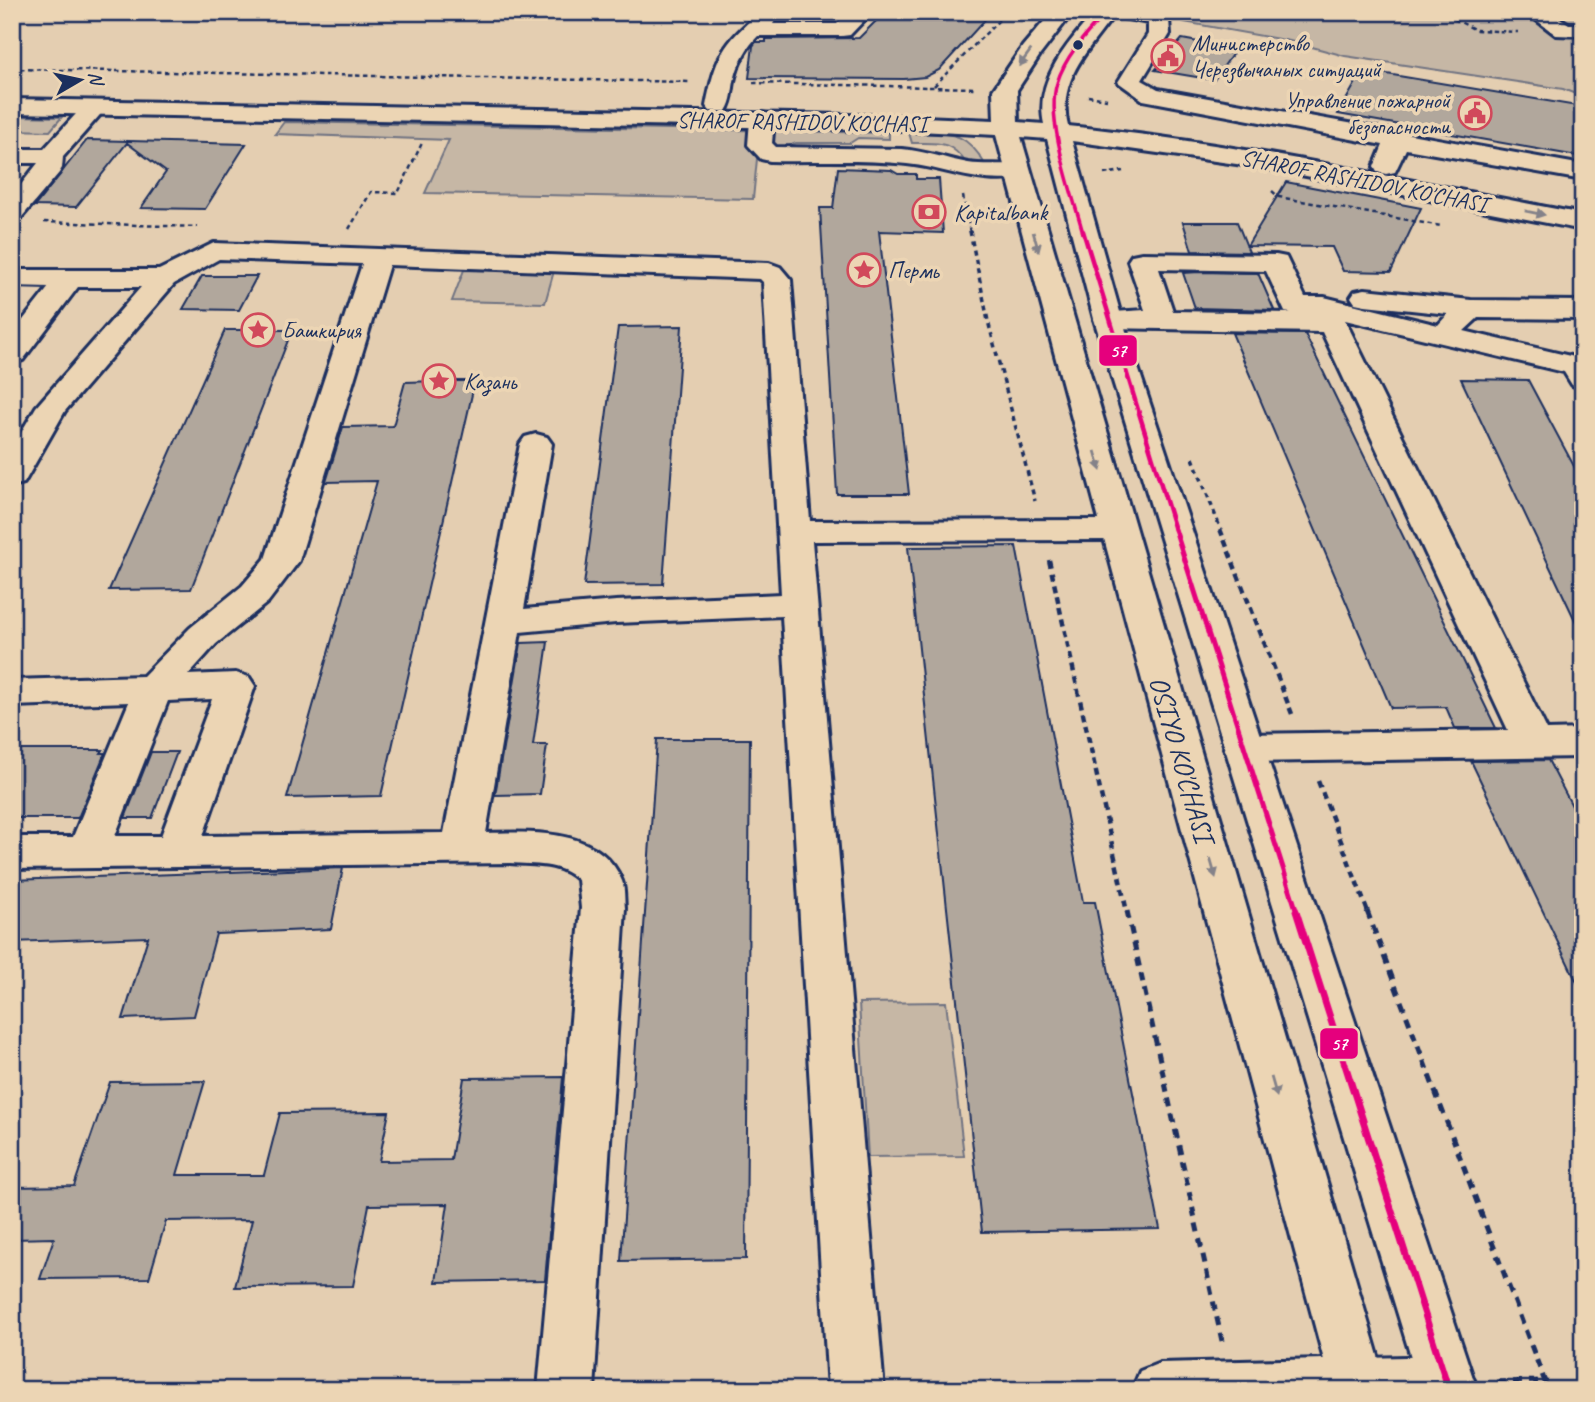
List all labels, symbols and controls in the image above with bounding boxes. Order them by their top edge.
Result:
place label: Министерство Черезвычаных ситуаций [1192,29,1382,84]
public building icon: Министерство Черезвычаных ситуаций [1149,37,1187,75]
unlabelled marker [1071,38,1085,52]
north arrow [46,46,116,116]
one-way arrow [1018,49,1032,68]
text: N [83,70,109,88]
place label: Управление пожарной безопасности [1285,86,1452,141]
public building icon: Управление пожарной безопасности [1456,94,1494,132]
street label: SHAROF RASHIDOV KO'CHASI [677,105,932,139]
street label: SHAROF RASHIDOV KO'CHASI [1238,143,1494,220]
bank icon: Kapitalbank [910,193,948,231]
place label: Kapitalbank [954,198,1049,227]
one-way arrow [1524,208,1546,219]
one-way arrow [1031,231,1042,253]
place icon: Пермь [845,251,883,289]
place label: Пермь [888,256,940,285]
place icon: Башкирия [239,311,277,349]
place label: Башкирия [282,316,363,345]
line badge: 57 [1098,334,1138,367]
text: 57 [1110,339,1129,363]
place icon: Казань [420,362,458,400]
place label: Казань [464,367,518,397]
one-way arrow [1093,451,1103,472]
street label: OSIYO KO'CHASI [1142,672,1224,852]
one-way arrow [1208,858,1218,879]
line badge: 57 [1319,1027,1359,1060]
text: 57 [1331,1032,1350,1056]
one-way arrow [1270,1077,1280,1098]

